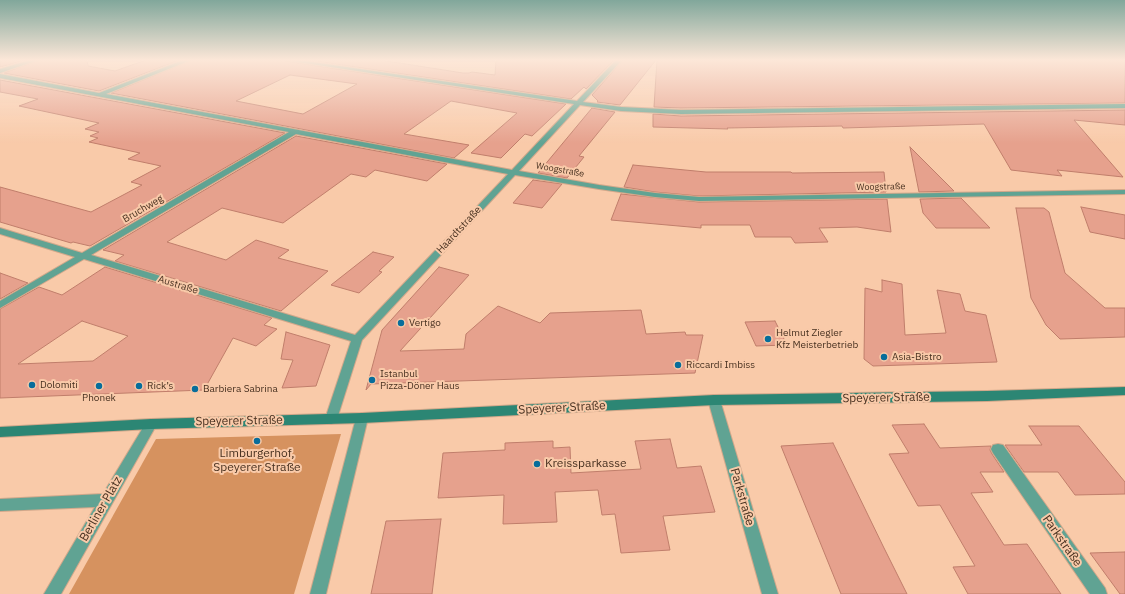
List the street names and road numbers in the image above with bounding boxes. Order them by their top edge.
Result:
street label: Woogstraße [535,160,585,180]
street label: Woogstraße [856,181,906,193]
street label: Bruchweg [121,193,165,225]
street label: Haardtstraße [434,204,484,256]
street label: Austraße [157,273,199,297]
street label: Speyerer Straße [842,390,930,406]
street label: Speyerer Straße [518,399,606,417]
street label: Speyerer Straße [195,413,283,429]
street label: Parkstraße [727,467,757,527]
street label: Berliner Platz [77,474,125,544]
street label: Parkstraße [1039,513,1085,569]

